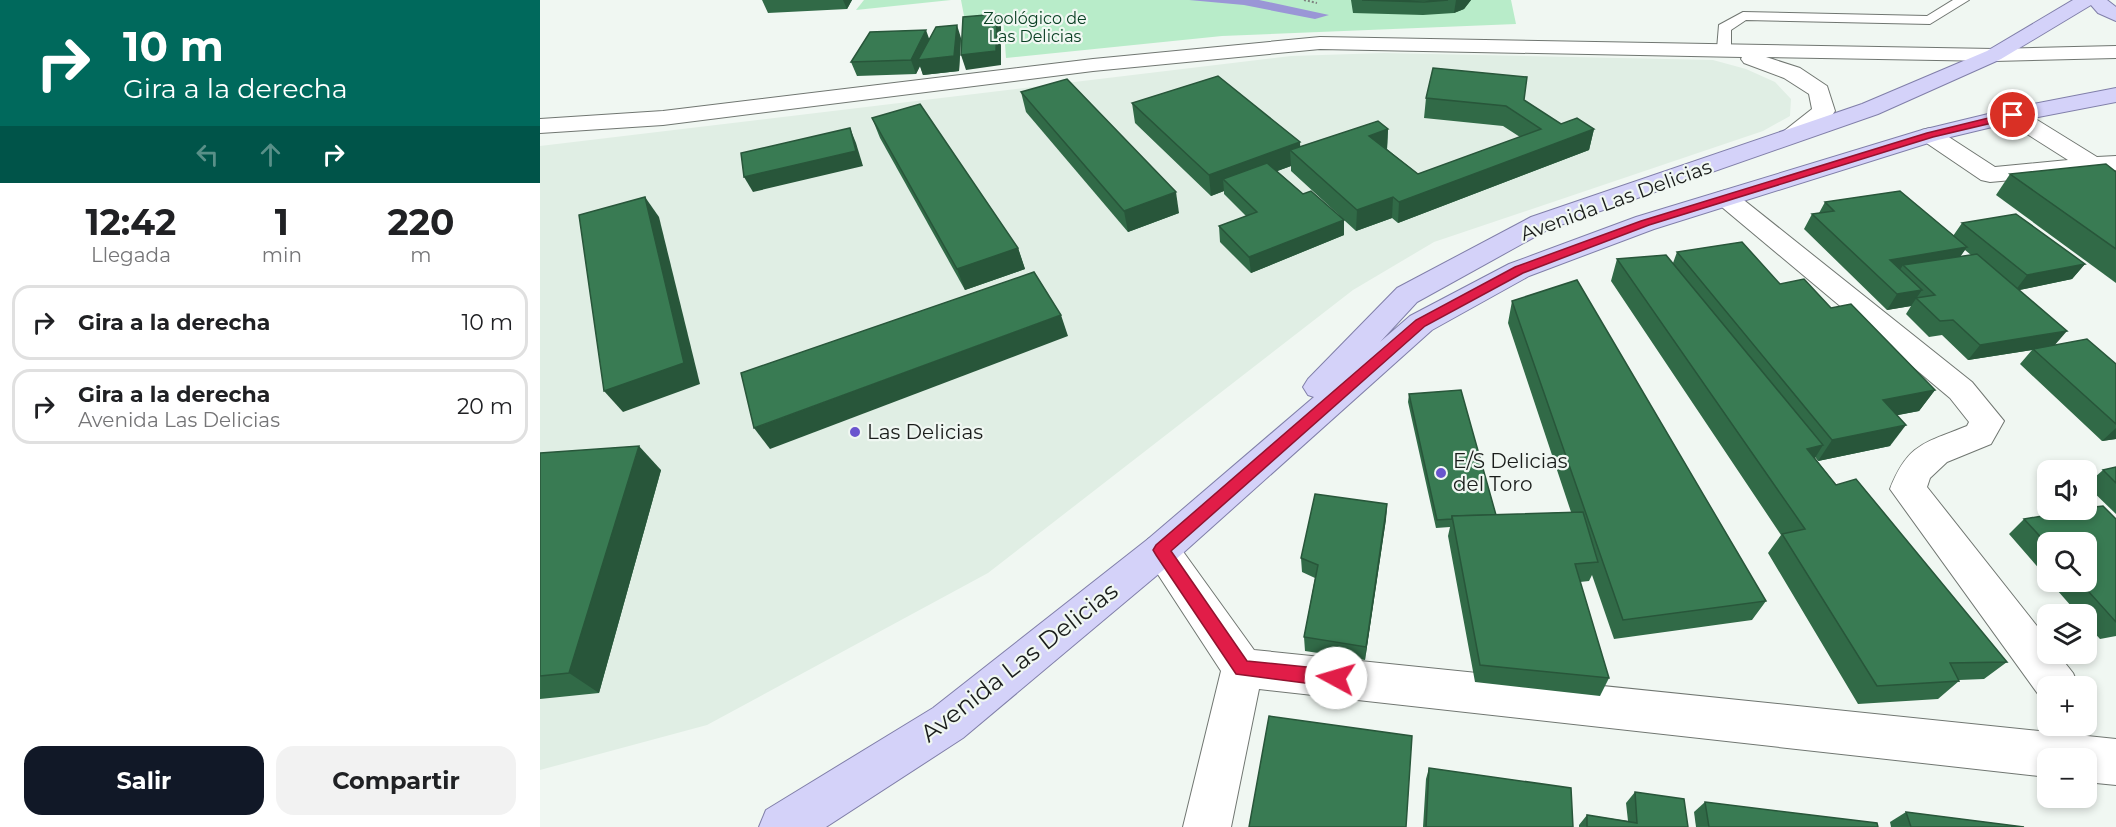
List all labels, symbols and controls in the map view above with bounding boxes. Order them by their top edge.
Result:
park label: Zoológico de Las Delicias [983,9,1087,46]
text: 10 m [123,20,224,72]
icon: right [24,24,102,102]
text: Gira a la derecha [123,72,348,105]
pin [1987,89,2038,140]
icon: arrive [1996,98,2029,131]
icon: left [191,138,224,171]
icon: ahead [254,138,287,171]
icon: right [317,138,350,171]
street label: Avenida Las Delicias [1517,154,1715,246]
text: 12:42 [86,200,176,244]
text: 1 [275,200,289,244]
text: 220 [388,200,454,244]
text: Llegada [91,243,171,267]
text: min [262,243,302,267]
text: m [410,243,432,267]
icon: right [27,306,60,339]
text: Gira a la derecha [78,309,270,336]
text: 10 m [461,309,513,336]
text: Gira a la derecha [78,381,270,408]
icon: right [27,390,60,423]
text: 20 m [457,393,513,420]
text: Avenida Las Delicias [78,408,280,432]
place label: Las Delicias [867,420,983,444]
marker: Las Delicias [848,425,862,439]
place label: E/S Delicias del Toro [1453,449,1568,496]
map controls [2037,460,2097,808]
button: sound [2037,460,2097,520]
marker: E/S Delicias del Toro [1434,466,1448,480]
button: search [2037,532,2097,592]
street label: Avenida Las Delicias [915,576,1123,748]
button: layers [2037,604,2097,664]
position arrow [1304,646,1368,710]
button: + [2037,676,2097,736]
button: Salir [24,746,264,815]
button: Compartir [276,746,516,815]
button: − [2037,748,2097,808]

